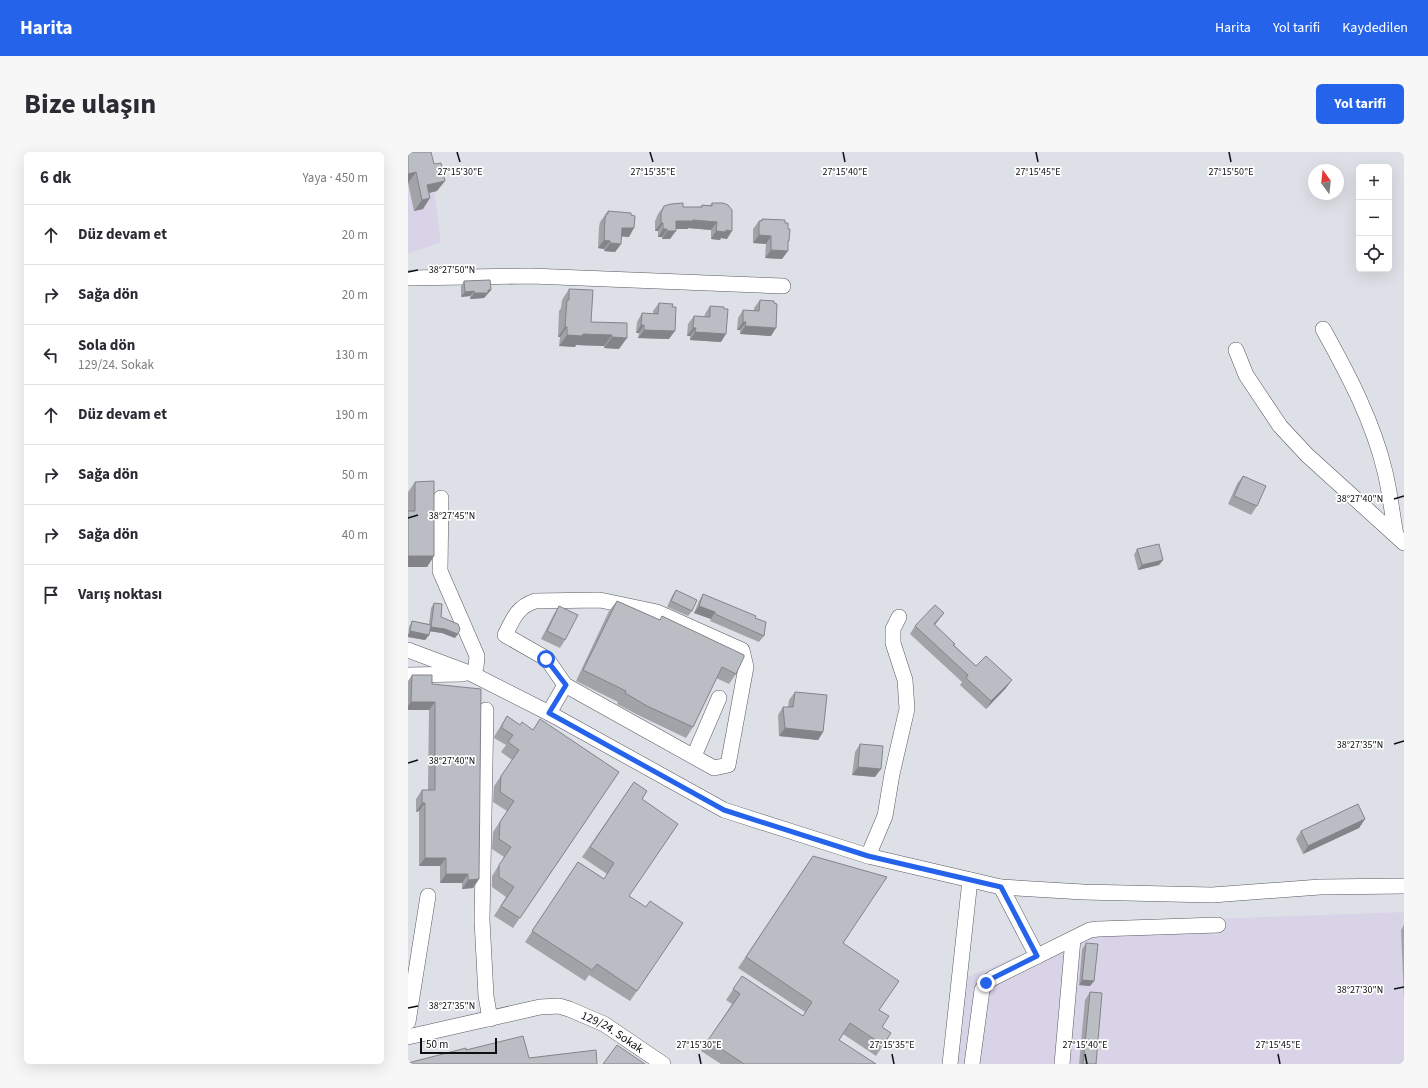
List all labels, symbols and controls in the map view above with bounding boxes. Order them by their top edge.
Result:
text: Harita [20,15,73,42]
text: Harita [1215,18,1251,38]
text: Yol tarifi [1273,18,1320,38]
text: Kaydedilen [1342,18,1408,38]
text: Bize ulaşın [24,84,156,124]
button: Yol tarifi [1316,84,1404,124]
north arrow [1308,164,1344,200]
map controls [1356,164,1392,272]
button: + [1356,164,1392,200]
text: 27°15'30"E [437,165,483,179]
text: 27°15'35"E [630,165,676,179]
text: 27°15'40"E [822,165,868,179]
text: 27°15'45"E [1015,165,1061,179]
text: 27°15'50"E [1208,165,1254,179]
text: 6 dk [40,166,71,190]
text: Yaya · 450 m [303,169,368,187]
button: − [1356,200,1392,236]
icon: ahead [40,224,62,246]
text: Düz devam et [78,224,167,245]
text: 20 m [342,226,368,244]
button: locate [1356,236,1392,272]
text: 38°27'50"N [429,263,475,277]
icon: right [40,284,62,306]
text: Sağa dön [78,284,138,305]
text: 20 m [342,286,368,304]
text: Sola dön [78,335,135,356]
icon: left [40,344,62,366]
text: 130 m [335,346,368,364]
text: 129/24. Sokak [78,356,154,374]
icon: ahead [40,404,62,426]
text: Düz devam et [78,404,167,425]
text: 190 m [335,406,368,424]
icon: right [40,464,62,486]
text: Sağa dön [78,464,138,485]
text: 50 m [342,466,368,484]
text: 38°27'40"N [1337,492,1383,506]
text: 38°27'45"N [429,509,475,523]
icon: right [40,524,62,546]
text: Sağa dön [78,524,138,545]
text: 40 m [342,526,368,544]
icon: arrive [40,584,62,606]
text: Varış noktası [78,584,162,605]
route start [537,650,555,668]
text: 38°27'35"N [1337,738,1383,752]
text: 38°27'40"N [429,754,475,768]
route end [977,974,995,992]
text: 38°27'30"N [1337,983,1383,997]
text: 38°27'35"N [429,999,475,1013]
street label: 129/24. Sokak [579,1007,647,1057]
scale bar [420,1036,497,1055]
text: 50 m [426,1037,448,1052]
text: 27°15'30"E [676,1038,722,1052]
text: 27°15'35"E [869,1038,915,1052]
text: 27°15'40"E [1062,1038,1108,1052]
text: 27°15'45"E [1255,1038,1301,1052]

